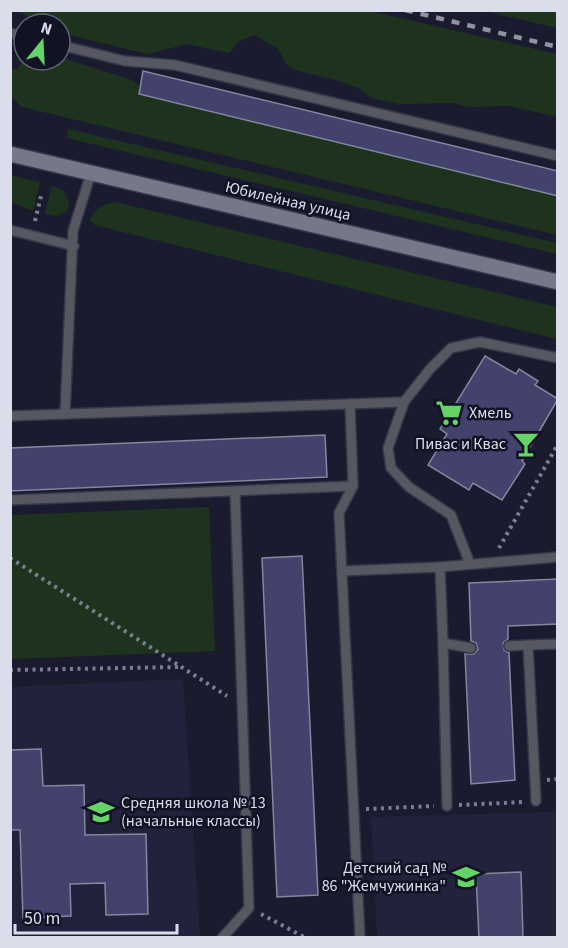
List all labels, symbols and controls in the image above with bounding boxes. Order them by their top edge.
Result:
north arrow [12,12,72,72]
text: N [38,17,55,41]
street label: Юбилейная улица [223,176,353,226]
supermarket icon: Хмель [434,398,464,428]
place label: Хмель [469,402,512,424]
bar icon: Пивас и Квас [511,429,541,459]
place label: Пивас и Квас [415,433,506,455]
place label: Средняя школа № 13 (начальные классы) [121,792,266,832]
school or university icon: Средняя школа № 13 (начальные классы) [86,797,116,827]
place label: Детский сад № 86 "Жемчужинка" [322,857,447,897]
school or university icon: Детский сад № 86 "Жемчужинка" [451,862,481,892]
scale bar [15,897,177,935]
text: 50 m [24,906,60,931]

